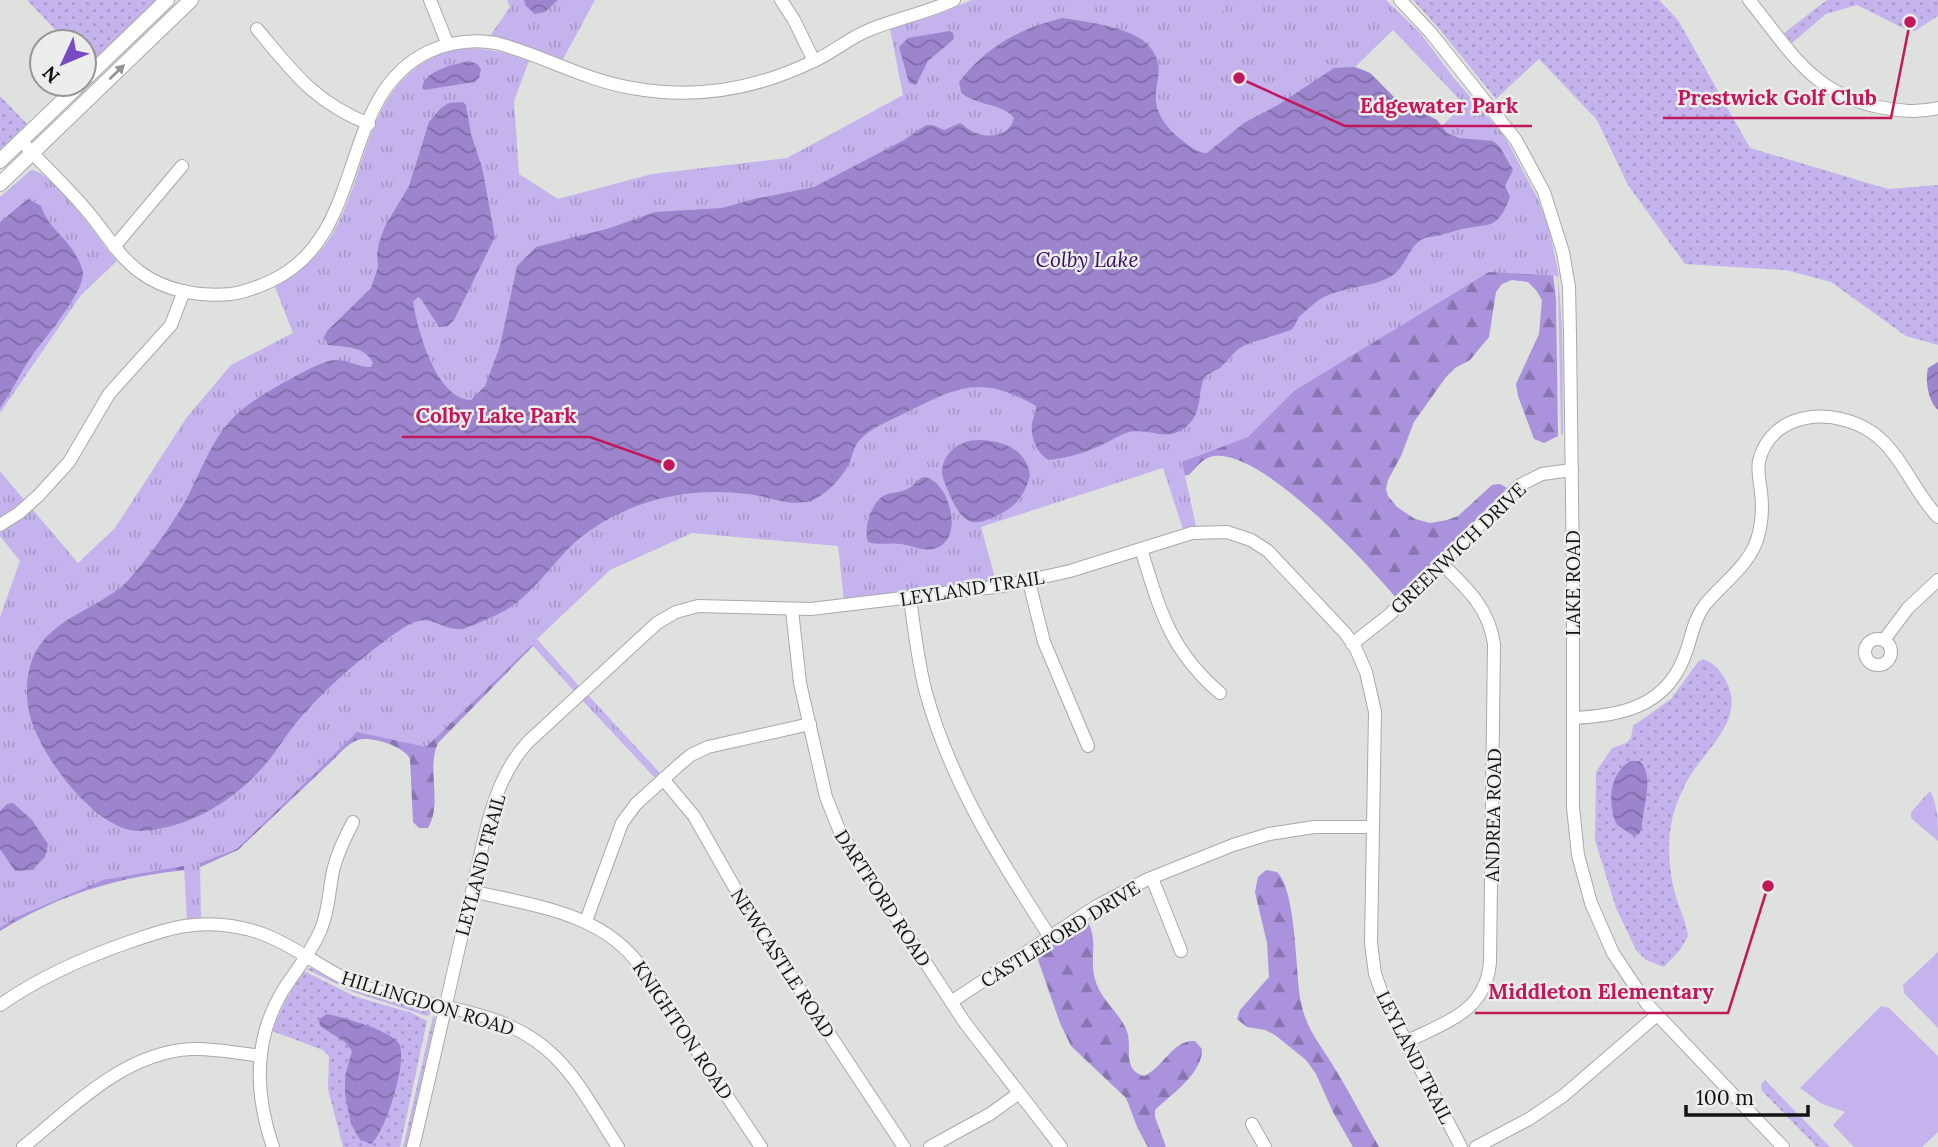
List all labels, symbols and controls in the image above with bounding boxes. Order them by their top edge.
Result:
north arrow [28,28,98,98]
text: N [37,61,65,88]
one-way arrow [108,64,125,80]
callout: Prestwick Golf Club [1663,76,1891,118]
callout: Edgewater Park [1345,84,1532,126]
text: Prestwick Golf Club [1677,84,1877,111]
text: Edgewater Park [1360,92,1519,119]
water label: Colby Lake [1036,246,1138,273]
callout: Colby Lake Park [402,395,590,437]
text: Colby Lake Park [416,402,577,429]
street label: GREENWICH DRIVE [1385,477,1531,619]
street label: LAKE ROAD [1561,530,1585,636]
street label: LEYLAND TRAIL [898,565,1046,611]
street label: ANDREA ROAD [1480,748,1506,883]
street label: LEYLAND TRAIL [450,791,510,939]
street label: DARTFORD ROAD [830,825,936,971]
street label: CASTLEFORD DRIVE [976,875,1144,993]
street label: NEWCASTLE ROAD [726,884,840,1042]
street label: KNIGHTON ROAD [628,956,738,1104]
street label: HILLINGDON ROAD [339,965,517,1041]
callout: Middleton Elementary [1475,971,1728,1013]
text: Middleton Elementary [1488,978,1714,1005]
street label: LEYLAND TRAIL [1371,987,1459,1127]
scale bar [1686,1074,1808,1118]
text: 100 m [1696,1084,1754,1111]

